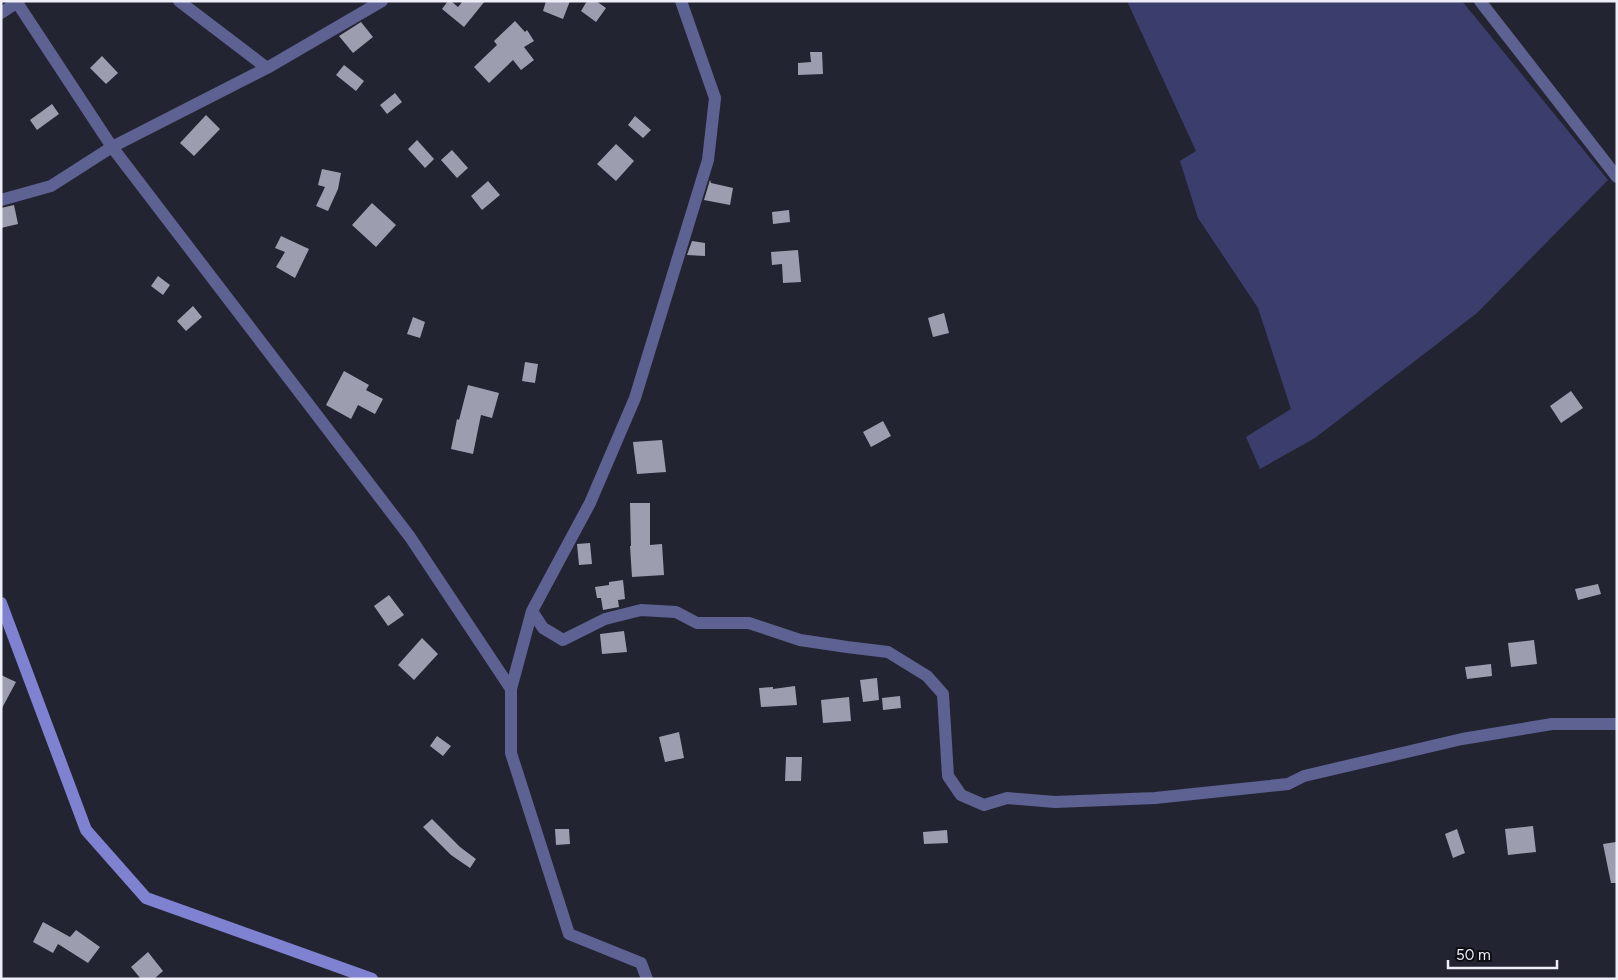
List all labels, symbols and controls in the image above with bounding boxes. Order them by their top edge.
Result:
scale bar [1448,938,1557,970]
text: 50 m [1456,946,1491,964]

